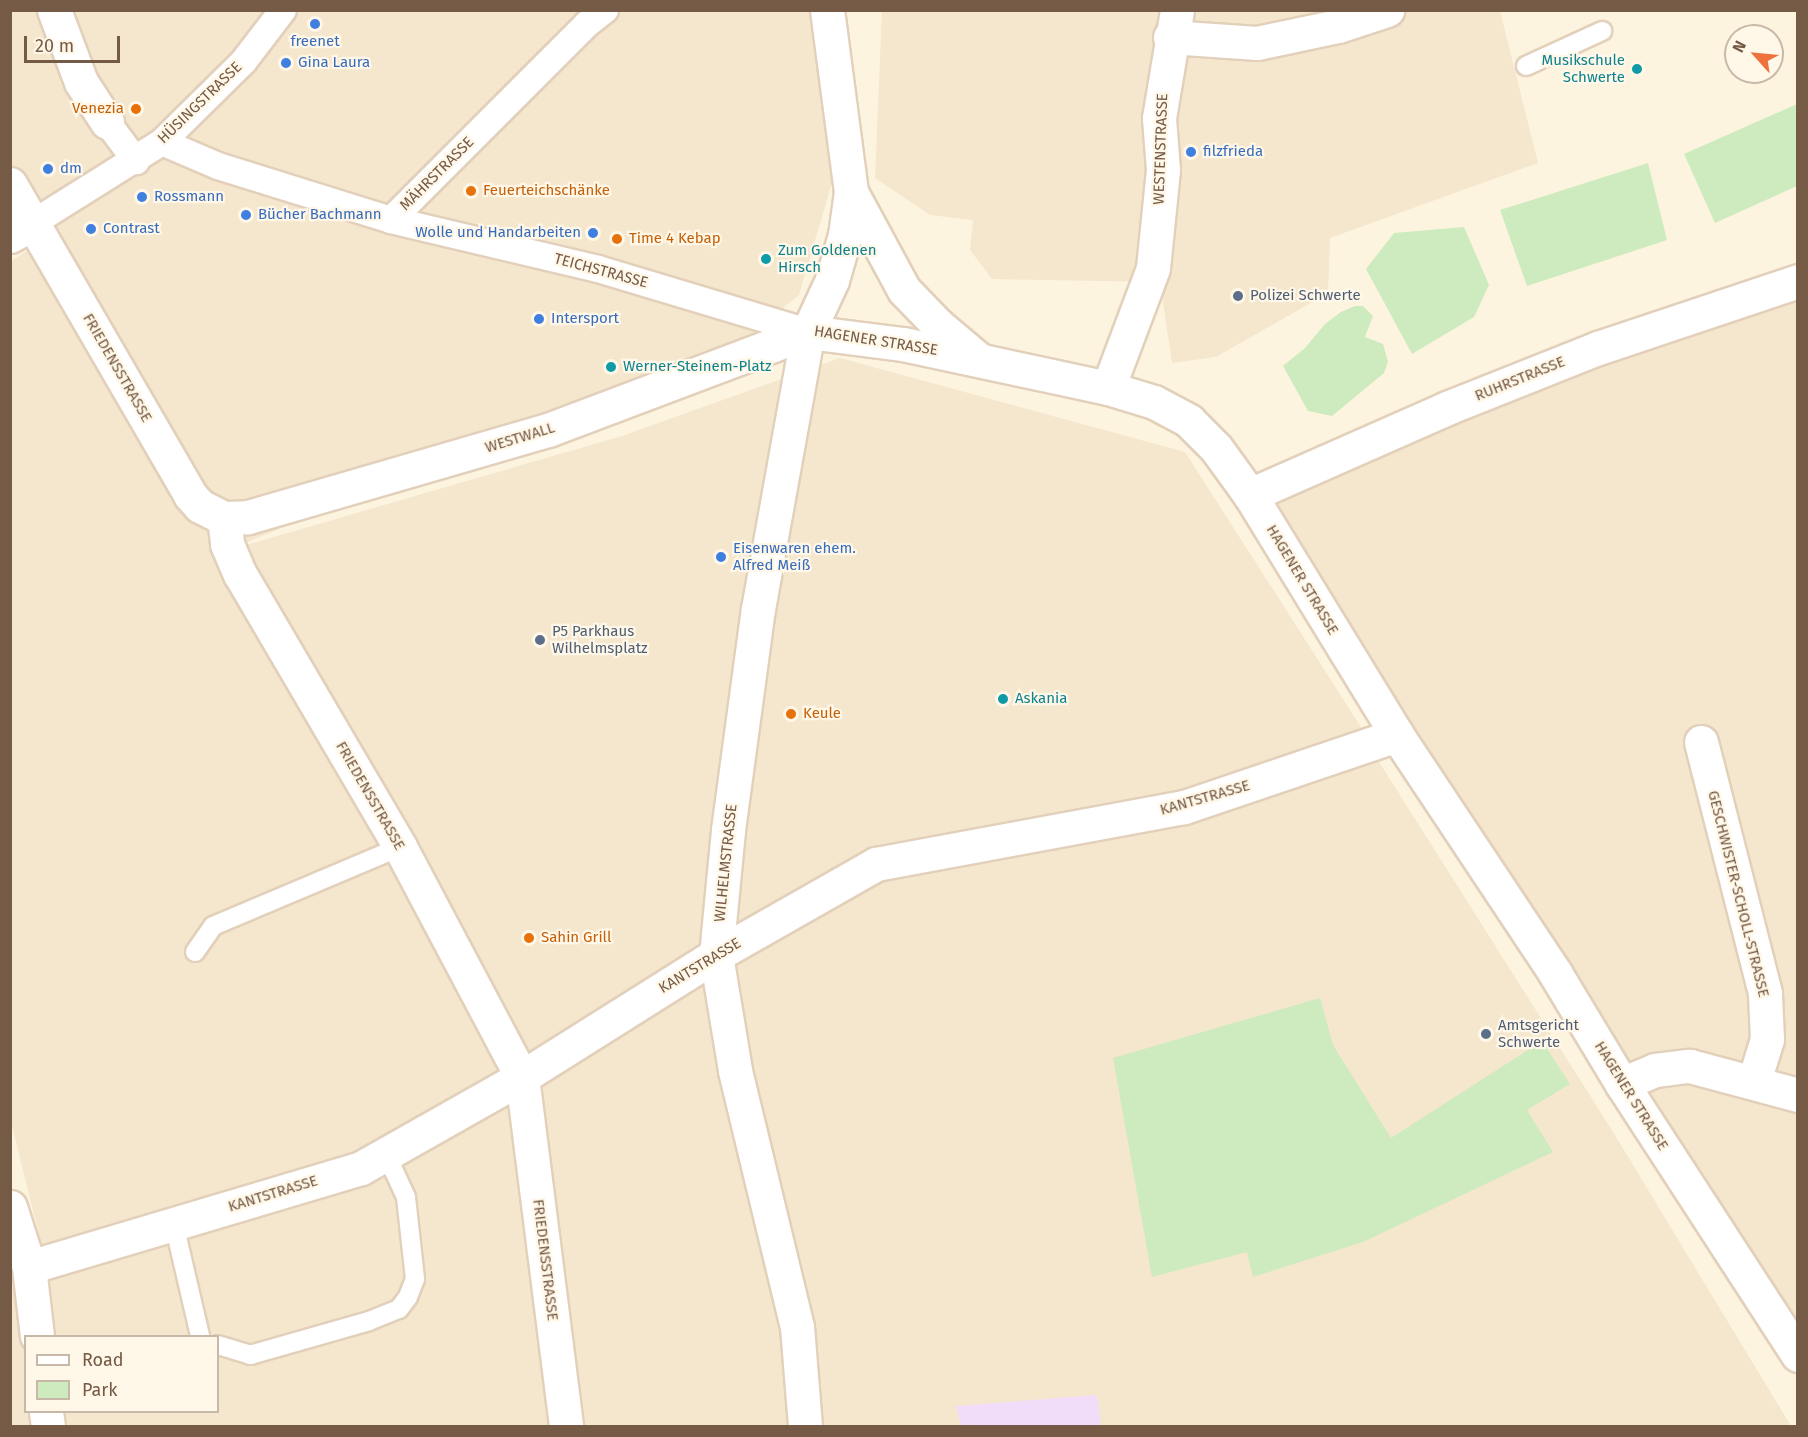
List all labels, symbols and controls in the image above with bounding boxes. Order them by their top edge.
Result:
marker: freenet [308,17,322,31]
scale bar [27,24,123,62]
north arrow [1724,24,1784,84]
place label: freenet [290,33,340,51]
text: 20 m [35,35,74,57]
text: N [1728,37,1750,56]
place label: Musikschule Schwerte [1542,51,1625,86]
place label: Gina Laura [298,54,370,72]
marker: Gina Laura [279,56,293,70]
street label: HÜSINGSTRASSE [154,58,246,148]
marker: Musikschule Schwerte [1630,62,1644,76]
street label: WESTENSTRASSE [1150,93,1172,205]
place label: Venezia [72,100,124,118]
marker: Venezia [129,102,143,116]
street label: MÄHRSTRASSE [396,133,478,215]
place label: filzfrieda [1203,143,1263,161]
marker: filzfrieda [1184,145,1198,159]
place label: dm [60,160,82,178]
marker: dm [41,162,55,176]
place label: Feuerteichschänke [483,182,610,200]
marker: Feuerteichschänke [464,184,478,198]
place label: Rossmann [154,188,224,206]
marker: Rossmann [135,190,149,204]
place label: Bücher Bachmann [258,206,382,224]
marker: Bücher Bachmann [239,208,253,222]
place label: Contrast [103,220,160,238]
marker: Contrast [84,222,98,236]
place label: Wolle und Handarbeiten [415,224,581,242]
marker: Wolle und Handarbeiten [586,226,600,240]
place label: Time 4 Kebap [629,230,721,248]
marker: Time 4 Kebap [610,232,624,246]
place label: Zum Goldenen Hirsch [778,241,877,276]
street label: TEICHSTRASSE [552,250,650,292]
marker: Zum Goldenen Hirsch [759,252,773,266]
place label: Polizei Schwerte [1250,287,1361,305]
marker: Polizei Schwerte [1231,289,1245,303]
place label: Intersport [551,310,619,328]
street label: FRIEDENSSTRASSE [79,311,155,425]
marker: Intersport [532,312,546,326]
street label: HAGENER STRASSE [813,322,939,360]
street label: RUHRSTRASSE [1472,353,1568,405]
place label: Werner-Steinem-Platz [623,358,772,376]
marker: Werner-Steinem-Platz [604,360,618,374]
street label: WESTWALL [483,419,557,457]
street label: HAGENER STRASSE [1262,522,1342,638]
place label: Eisenwaren ehem. Alfred Meiß [733,539,856,574]
marker: Eisenwaren ehem. Alfred Meiß [714,550,728,564]
place label: P5 Parkhaus Wilhelmsplatz [552,622,648,657]
marker: P5 Parkhaus Wilhelmsplatz [533,633,547,647]
place label: Askania [1015,690,1067,708]
marker: Askania [996,692,1010,706]
place label: Keule [803,705,841,723]
marker: Keule [784,707,798,721]
street label: FRIEDENSSTRASSE [332,739,408,853]
street label: KANTSTRASSE [1158,777,1252,819]
street label: GESCHWISTER-SCHOLL-STRASSE [1704,789,1772,999]
street label: WILHELMSTRASSE [711,803,741,923]
place label: Sahin Grill [541,929,611,947]
marker: Sahin Grill [522,931,536,945]
street label: KANTSTRASSE [656,934,744,998]
place label: Amtsgericht Schwerte [1498,1016,1579,1051]
marker: Amtsgericht Schwerte [1479,1027,1493,1041]
street label: HAGENER STRASSE [1590,1038,1672,1154]
street label: KANTSTRASSE [226,1172,320,1216]
street label: FRIEDENSSTRASSE [529,1198,561,1322]
legend [24,1335,219,1413]
text: Road [82,1349,124,1371]
text: Park [82,1379,117,1401]

